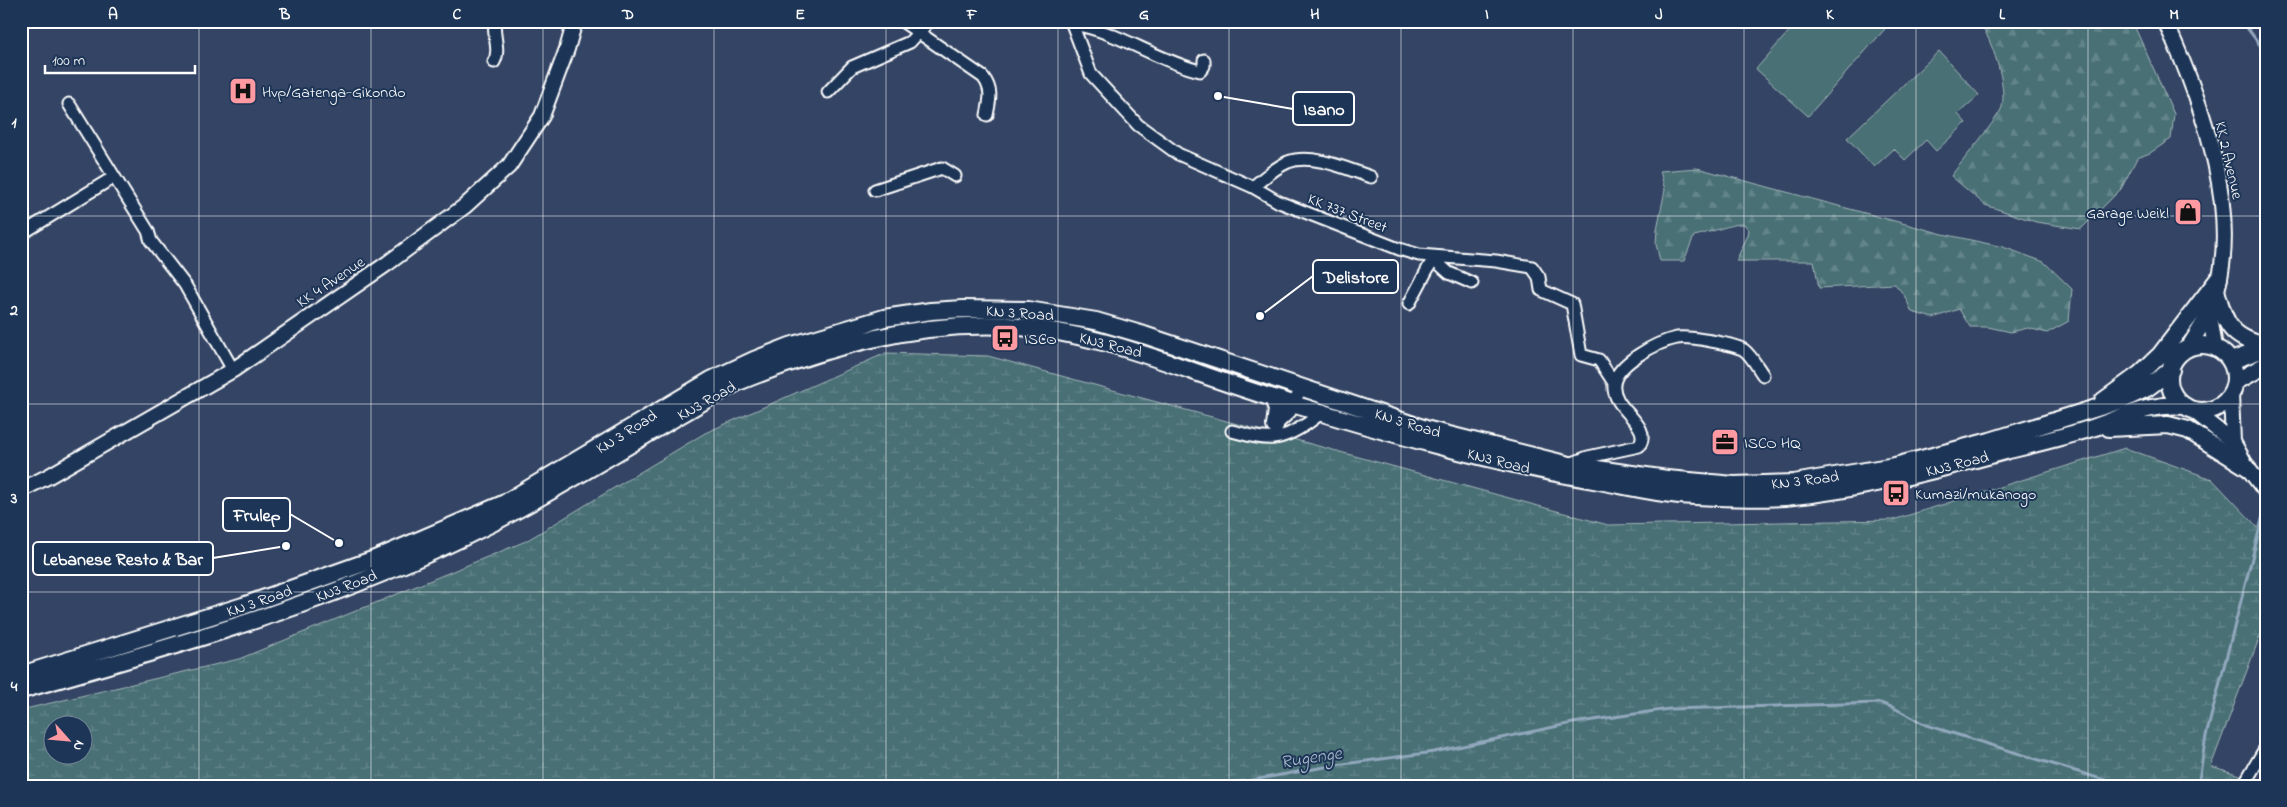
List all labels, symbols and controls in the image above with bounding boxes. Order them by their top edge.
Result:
text: A [108,3,118,27]
text: B [279,3,291,27]
text: C [453,3,462,27]
text: D [621,3,634,27]
text: E [795,3,805,27]
text: F [966,3,978,27]
text: G [1139,3,1149,27]
text: H [1310,3,1320,27]
text: I [1485,3,1489,27]
text: J [1655,3,1663,27]
text: K [1826,3,1835,27]
text: L [1999,3,2006,27]
text: M [2169,3,2179,27]
scale bar [45,42,195,74]
text: 100 m [52,50,85,72]
hospital icon: Hvp/Gatenga-Gikondo [228,76,258,106]
place label: Hvp/Gatenga-Gikondo [262,81,406,105]
callout: Isano [1293,92,1354,125]
text: Isano [1303,98,1345,124]
text: 1 [11,111,17,135]
street label: KK 2 Avenue [2207,119,2249,203]
street label: KK 737 Street [1304,188,1391,240]
shop icon: Garage Weikl [2173,197,2203,227]
place label: Garage Weikl [2086,202,2169,226]
street label: KK 4 Avenue [292,250,371,314]
callout: Delistore [1313,260,1398,293]
text: Delistore [1322,266,1390,292]
text: 2 [9,299,18,323]
street label: KN 3 Road [985,300,1055,328]
bus stop icon: ISCO [990,323,1020,353]
street label: KN3 Road [1077,327,1144,365]
place label: ISCO [1024,328,1057,352]
street label: KN3 Road [673,376,741,428]
street label: KN 3 Road [1371,403,1443,445]
street label: KN 3 Road [592,405,662,461]
office icon: ISCO HQ [1710,427,1740,457]
place label: ISCO HQ [1744,432,1801,456]
street label: KN3 Road [1465,443,1532,481]
street label: KN3 Road [1924,446,1991,484]
street label: KN 3 Road [1770,465,1840,497]
bus stop icon: Kumazi/mukanogo [1881,478,1911,508]
place label: Kumazi/mukanogo [1915,483,2036,507]
text: 3 [10,487,18,511]
callout: Frulep [223,498,290,531]
text: Frulep [233,504,281,530]
callout: Lebanese Resto & Bar [33,542,213,575]
text: Lebanese Resto & Bar [43,548,203,574]
street label: KN3 Road [313,564,381,610]
street label: KN 3 Road [224,579,296,624]
text: 4 [10,675,18,699]
north arrow [42,714,92,764]
text: N [67,736,90,754]
water label: Rugenge [1279,741,1345,777]

